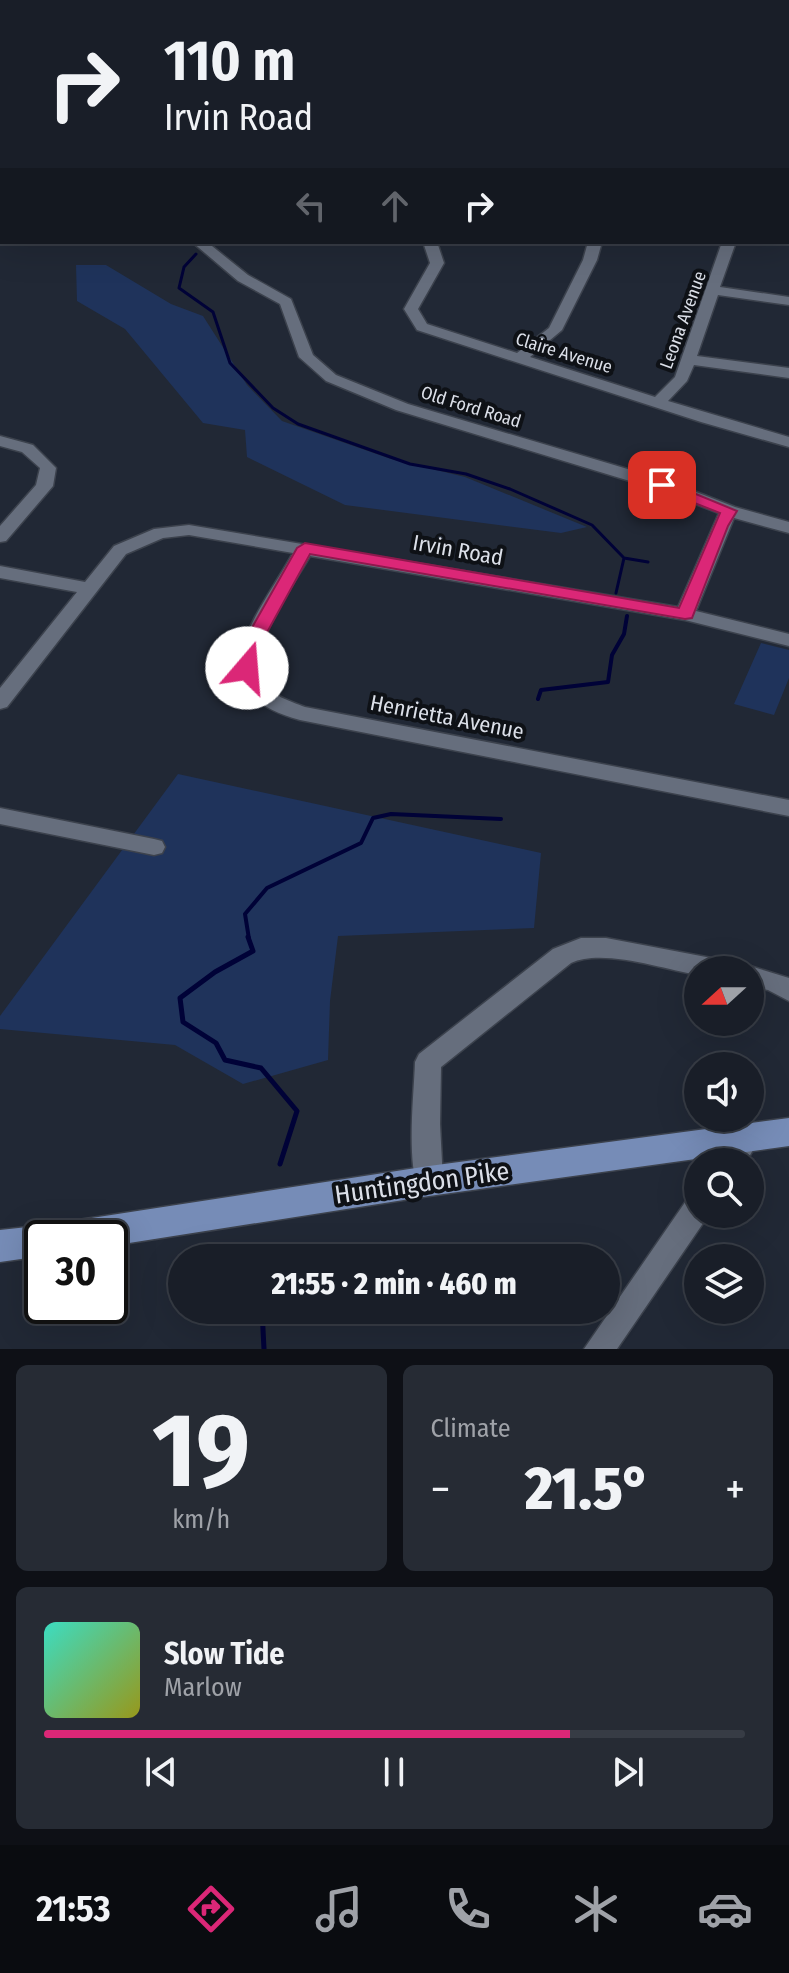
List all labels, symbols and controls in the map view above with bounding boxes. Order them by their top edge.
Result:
text: 110 m [164,28,295,95]
icon: right [32,32,136,136]
text: Irvin Road [164,96,313,140]
icon: left [289,184,333,228]
icon: ahead [373,184,417,228]
icon: right [457,184,501,228]
street label: Leona Avenue [655,268,711,372]
street label: Claire Avenue [513,328,615,378]
street label: Old Ford Road [418,381,524,433]
pin [628,451,696,519]
icon: arrive [640,463,684,507]
street label: Irvin Road [411,529,505,571]
position arrow [205,626,289,710]
street label: Henrietta Avenue [368,689,526,745]
north arrow [684,956,764,1036]
map controls [684,956,764,1324]
button: sound [684,1052,764,1132]
button: search [684,1148,764,1228]
street label: Huntingdon Pike [333,1155,511,1211]
speed limit sign: 30 [24,1220,128,1324]
button: layers [684,1244,764,1324]
text: 21:55 · 2 min · 460 m [271,1266,517,1302]
text: 19 [152,1389,250,1514]
text: Climate [431,1413,511,1444]
text: 21.5° [525,1453,650,1525]
text: − [431,1463,450,1516]
text: + [725,1463,745,1516]
text: km/h [172,1504,230,1535]
text: Slow Tide [164,1636,285,1672]
text: Marlow [164,1672,242,1703]
icon: previous [139,1750,183,1794]
icon: pause [372,1750,416,1794]
icon: next [606,1750,650,1794]
icon: directions [183,1881,239,1937]
icon: music [311,1881,367,1937]
icon: phone [440,1881,496,1937]
icon: climate [568,1881,624,1937]
icon: car [697,1881,753,1937]
text: 21:53 [36,1887,110,1931]

